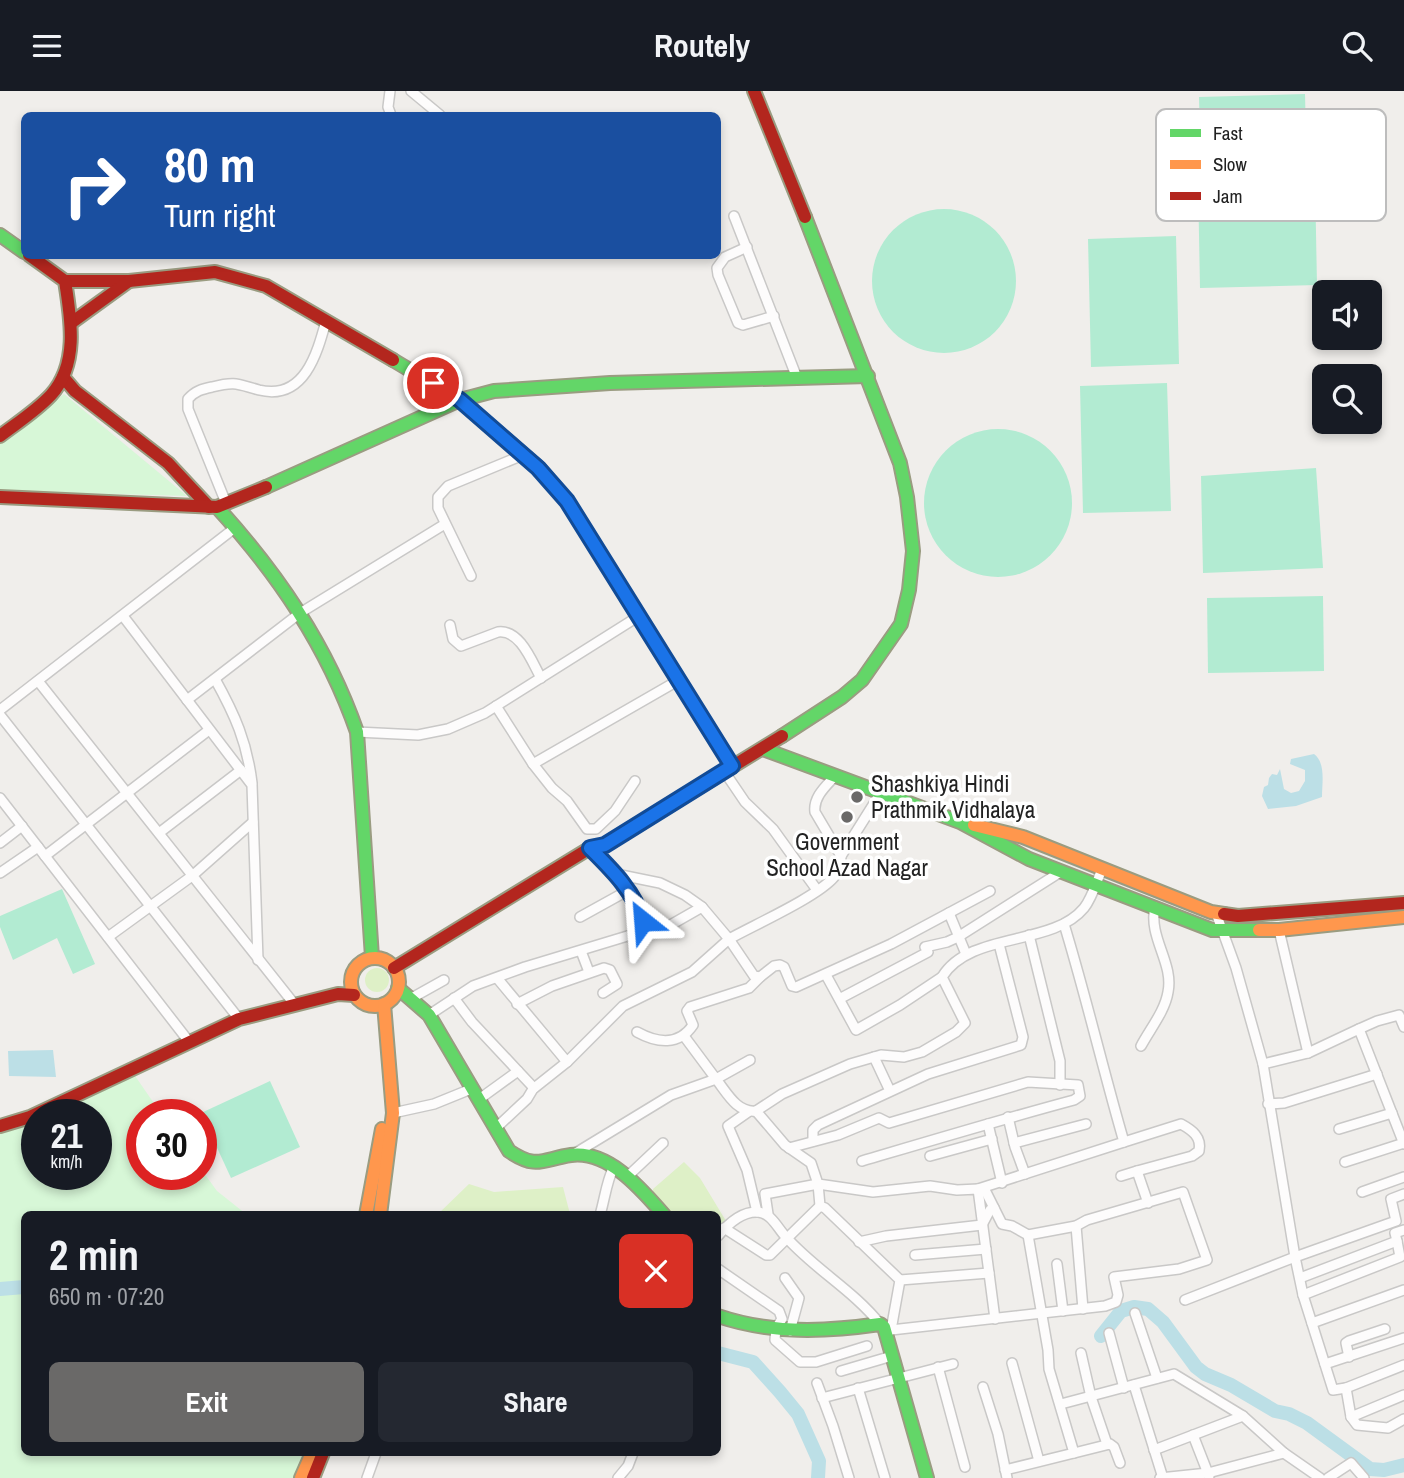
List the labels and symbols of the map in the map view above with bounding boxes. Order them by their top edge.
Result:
legend [1156,109,1386,221]
text: Fast [1213,120,1243,146]
text: Slow [1213,151,1248,177]
text: Jam [1213,183,1242,209]
pin [403,353,463,413]
place label: Shashkiya Hindi Prathmik Vidhalaya [871,768,1036,825]
marker: Shashkiya Hindi Prathmik Vidhalaya [849,789,865,805]
marker: Government School Azad Nagar [839,809,855,825]
place label: Government School Azad Nagar [766,826,928,883]
position arrow [606,884,680,958]
speed limit sign: 30 [126,1099,217,1190]

